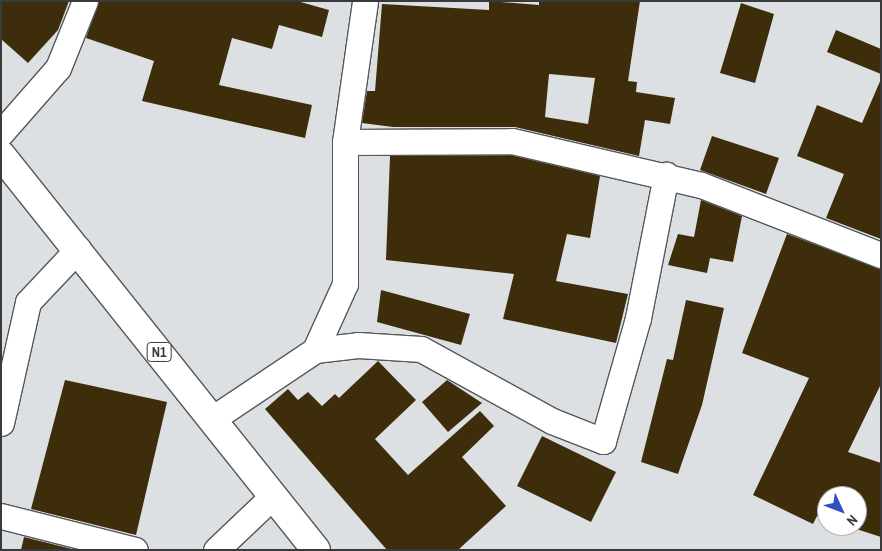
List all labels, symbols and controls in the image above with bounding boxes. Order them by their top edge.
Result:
road number: N1 [146,341,172,364]
north arrow [817,486,867,536]
text: N [843,511,862,530]

